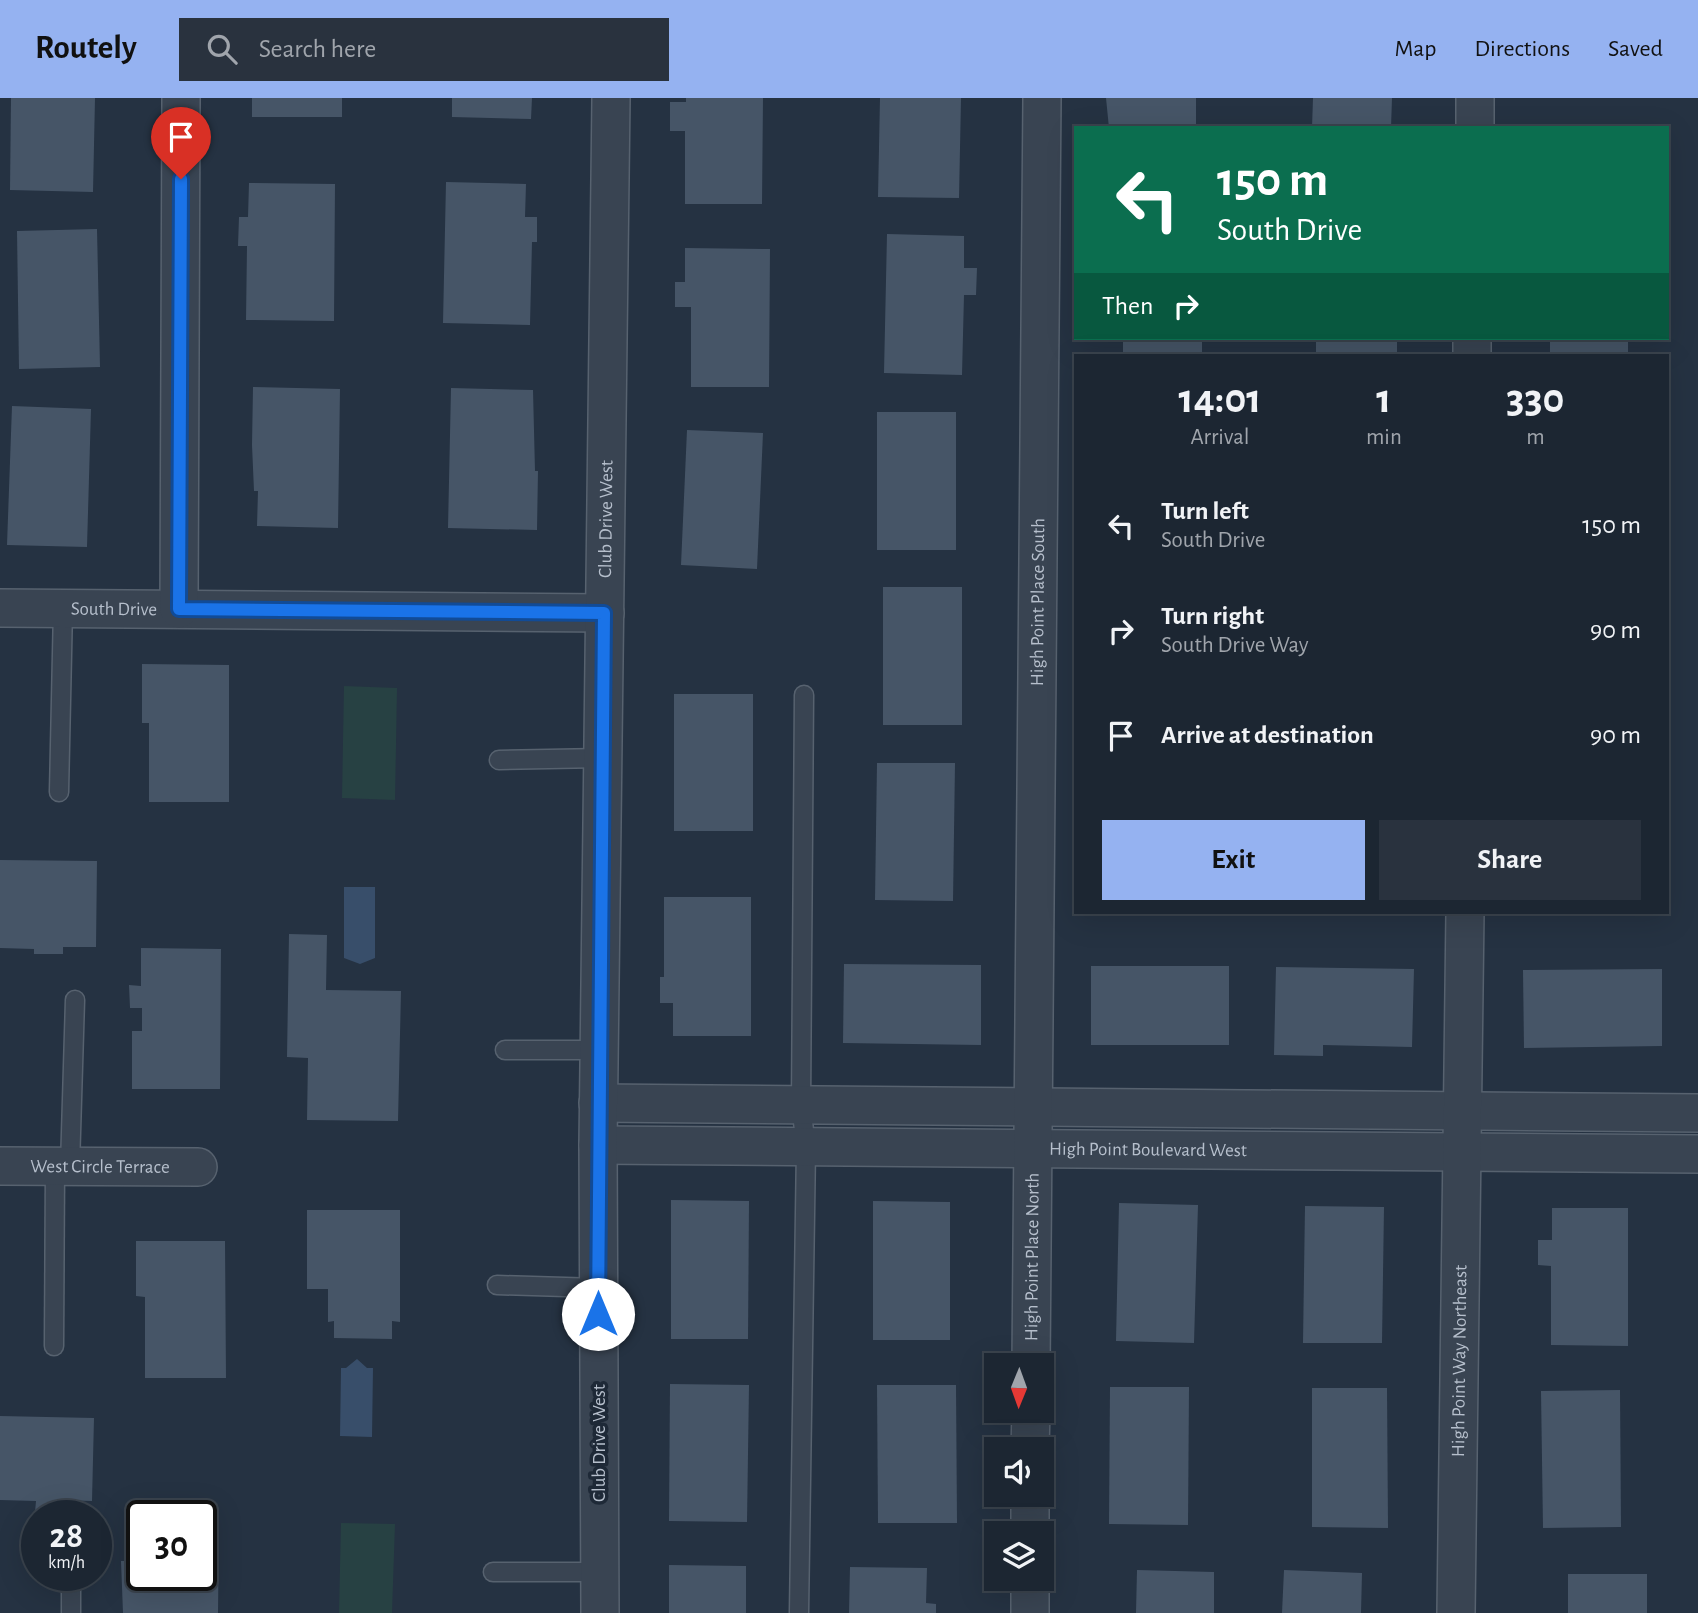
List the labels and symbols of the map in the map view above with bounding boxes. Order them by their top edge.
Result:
pin [151,107,211,179]
street label: Club Drive West [596,460,616,578]
street label: High Point Place South [1027,518,1048,686]
street label: South Drive [71,599,157,619]
street label: High Point Boulevard West [1049,1139,1247,1160]
street label: West Circle Terrace [30,1157,170,1176]
street label: High Point Place North [1022,1173,1042,1341]
street label: High Point Way Northeast [1449,1265,1470,1457]
position arrow [561,1277,635,1351]
north arrow [984,1353,1054,1423]
street label: Club Drive West [590,1384,609,1502]
speed limit sign: 30 [126,1500,217,1591]

